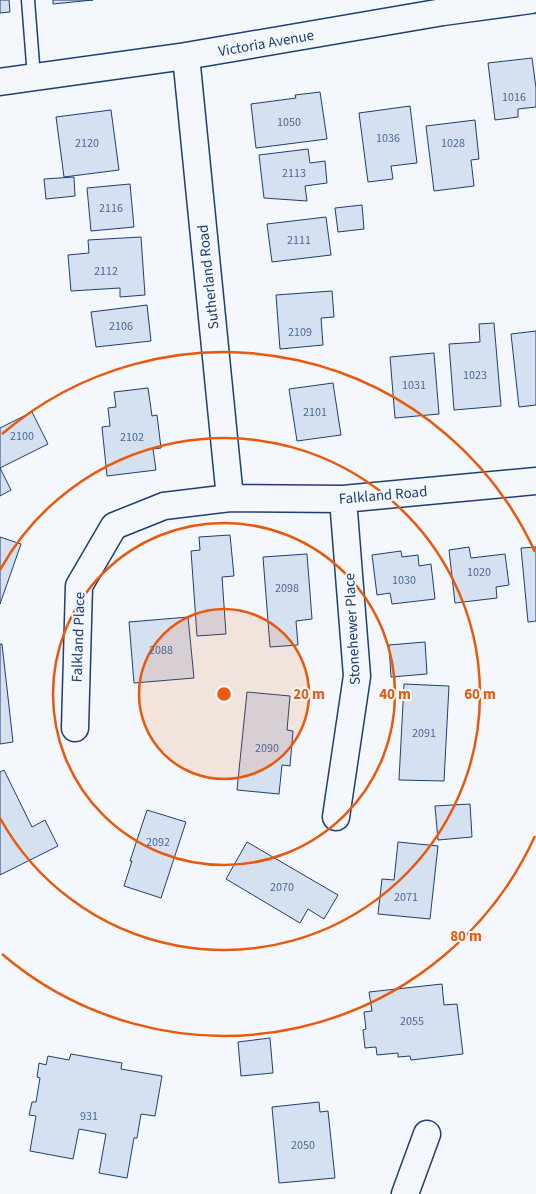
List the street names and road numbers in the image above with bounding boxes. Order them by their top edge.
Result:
street label: Victoria Avenue [217,25,316,62]
street label: Sutherland Road [193,224,224,330]
street label: Falkland Road [338,481,428,510]
street label: Stonehewer Place [339,572,366,686]
street label: Falkland Place [66,591,91,683]

